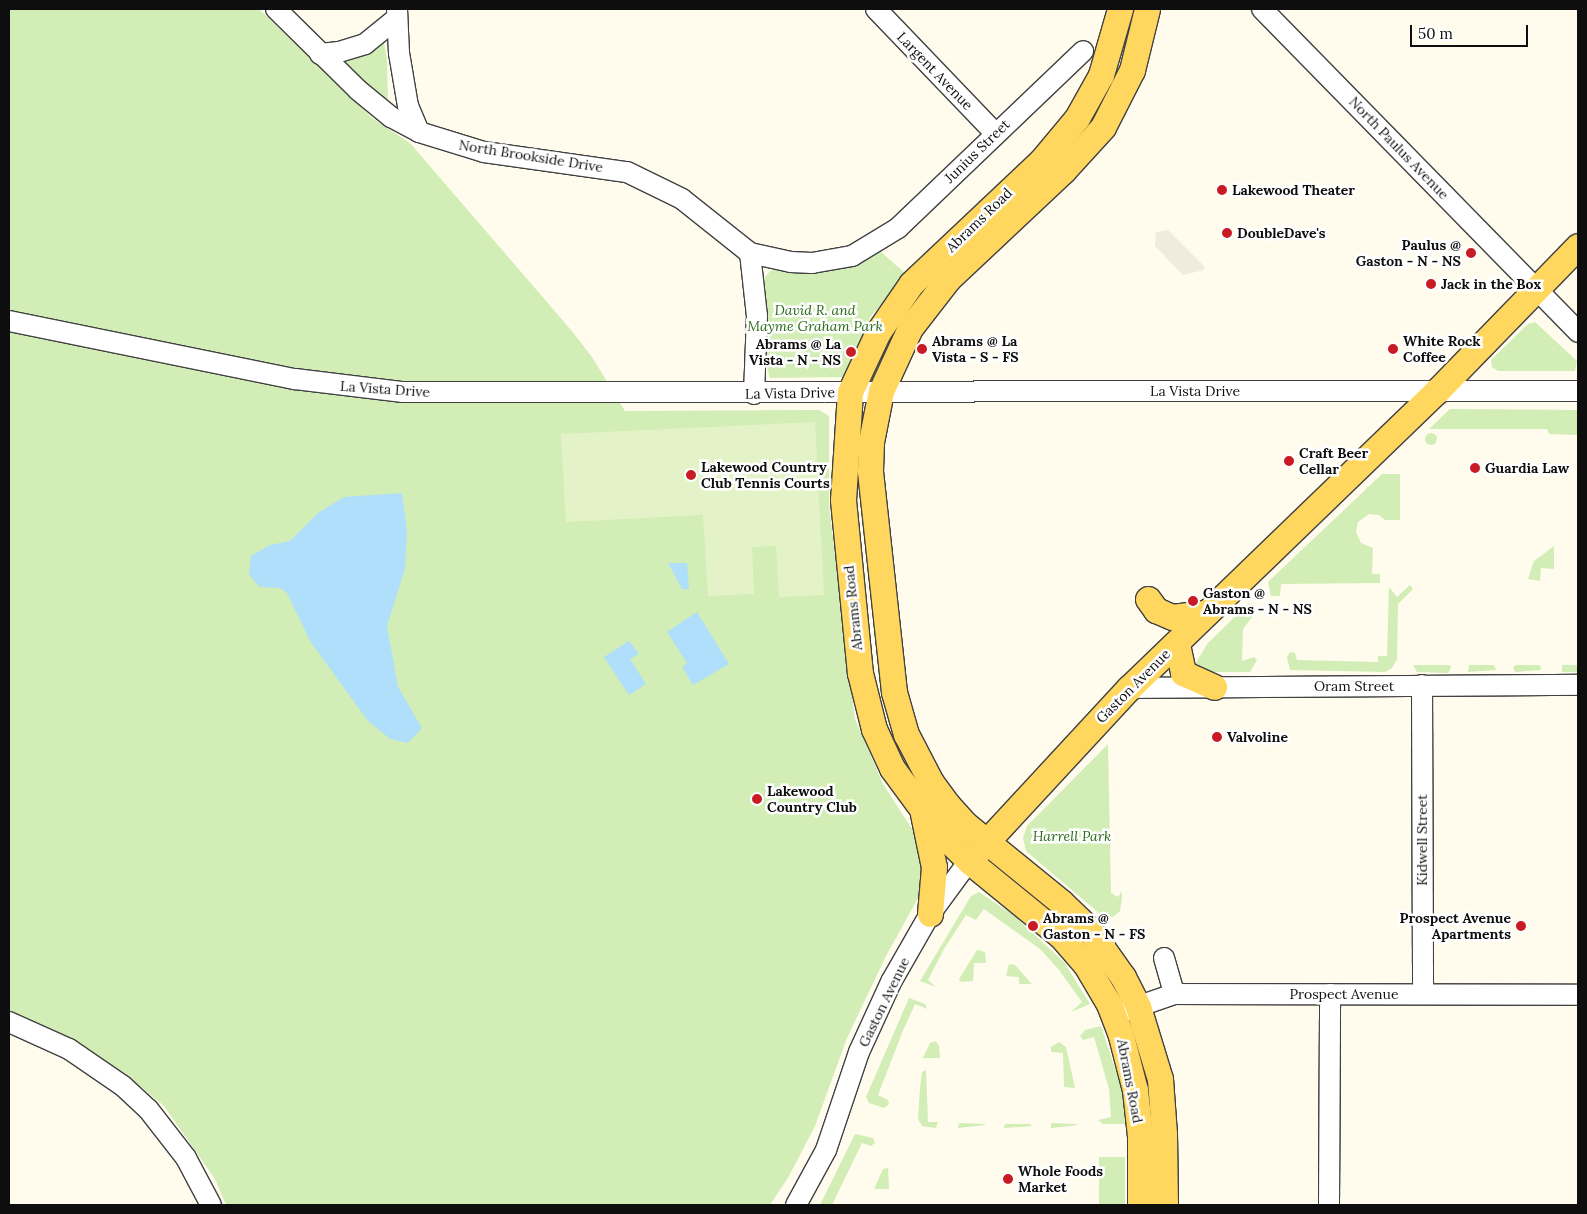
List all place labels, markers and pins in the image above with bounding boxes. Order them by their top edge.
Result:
place label: Lakewood Theater [1232,182,1355,198]
marker: Lakewood Theater [1216,184,1228,196]
place label: DoubleDave's [1237,225,1325,241]
marker: DoubleDave's [1221,227,1233,239]
place label: Paulus @ Gaston - N - NS [1356,237,1461,270]
marker: Paulus @ Gaston - N - NS [1465,247,1477,259]
place label: Jack in the Box [1441,276,1541,292]
marker: Jack in the Box [1425,278,1437,290]
place label: Abrams @ La Vista - S - FS [932,333,1019,366]
place label: White Rock Coffee [1403,333,1481,366]
place label: Abrams @ La Vista - N - NS [749,336,841,368]
marker: Abrams @ La Vista - S - FS [916,343,928,355]
marker: White Rock Coffee [1387,343,1399,355]
marker: Abrams @ La Vista - N - NS [845,346,857,358]
place label: Craft Beer Cellar [1299,445,1368,478]
marker: Craft Beer Cellar [1283,455,1295,467]
place label: Lakewood Country Club Tennis Courts [701,459,830,492]
place label: Guardia Law [1485,460,1569,476]
marker: Guardia Law [1469,462,1481,474]
marker: Lakewood Country Club Tennis Courts [685,469,697,481]
place label: Gaston @ Abrams - N - NS [1203,585,1312,618]
marker: Gaston @ Abrams - N - NS [1187,595,1199,607]
place label: Valvoline [1227,729,1288,745]
marker: Valvoline [1211,731,1223,743]
place label: Lakewood Country Club [767,783,857,816]
marker: Lakewood Country Club [751,793,763,805]
place label: Abrams @ Gaston - N - FS [1043,910,1145,942]
place label: Prospect Avenue Apartments [1399,910,1511,942]
marker: Abrams @ Gaston - N - FS [1027,920,1039,932]
marker: Prospect Avenue Apartments [1515,920,1527,932]
place label: Whole Foods Market [1018,1163,1103,1196]
marker: Whole Foods Market [1002,1173,1014,1185]

